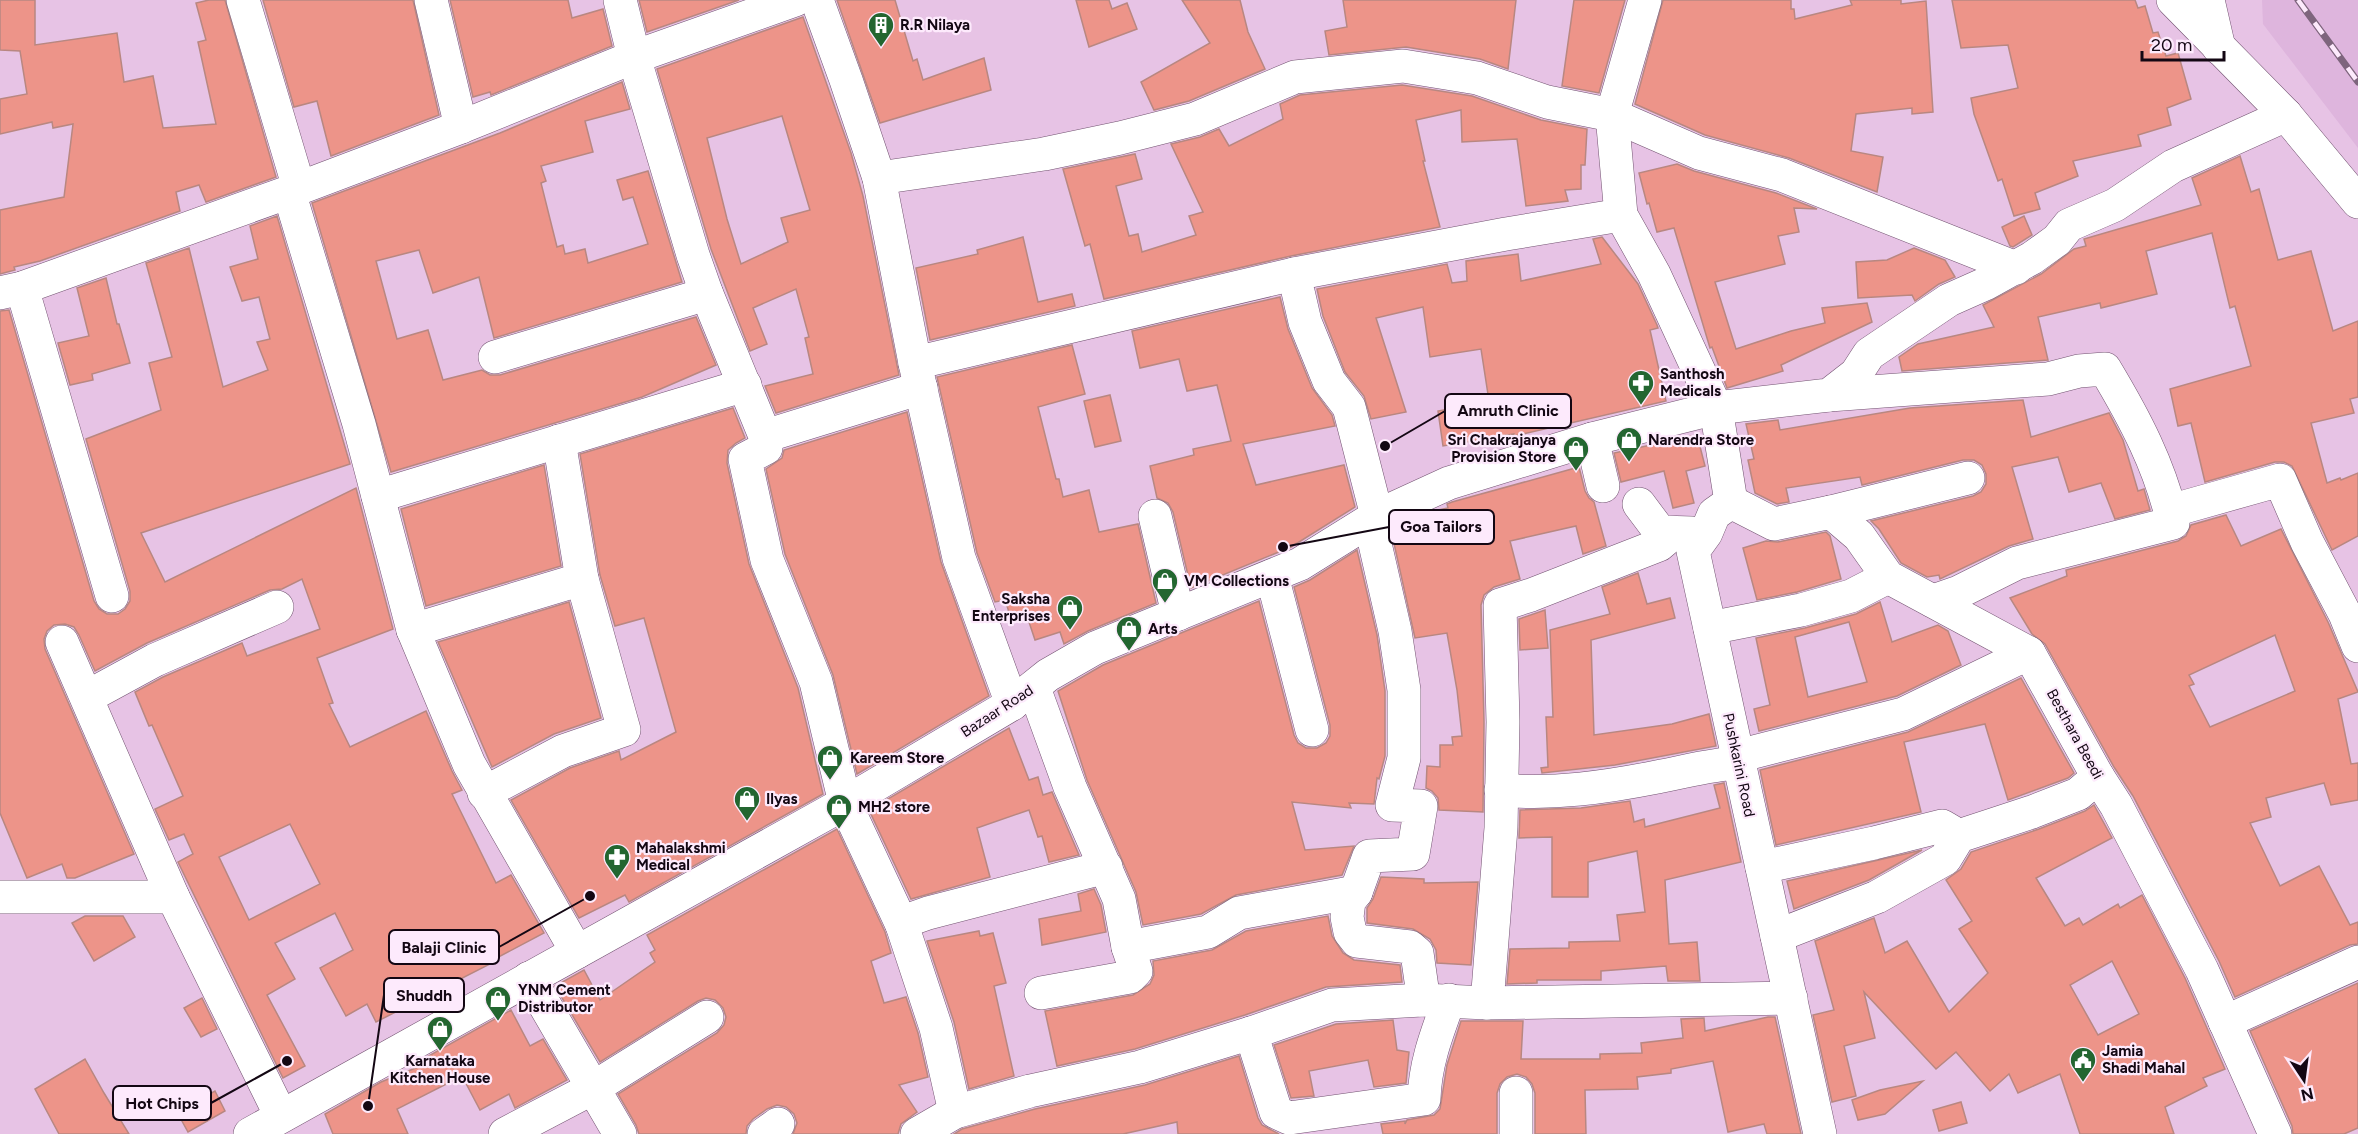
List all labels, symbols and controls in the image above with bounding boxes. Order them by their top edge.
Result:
building icon: R.R Nilaya [866,10,896,48]
place label: R.R Nilaya [900,16,970,34]
scale bar [2142,24,2224,62]
text: 20 m [2151,34,2192,56]
place label: Santhosh Medicals [1660,365,1724,400]
pharmacy icon: Santhosh Medicals [1626,368,1656,406]
callout: Amruth Clinic [1445,394,1571,428]
text: Amruth Clinic [1457,401,1559,420]
shop icon: Narendra Store [1614,425,1644,463]
place label: Sri Chakrajanya Provision Store [1447,431,1557,466]
place label: Narendra Store [1648,431,1755,449]
shop icon: Sri Chakrajanya Provision Store [1561,434,1591,472]
callout: Goa Tailors [1389,510,1494,544]
text: Goa Tailors [1400,517,1482,536]
shop icon: VM Collections [1150,566,1180,604]
place label: VM Collections [1184,572,1289,590]
place label: Saksha Enterprises [972,590,1050,625]
shop icon: Saksha Enterprises [1055,593,1085,631]
shop icon: Arts [1114,614,1144,652]
place label: Arts [1148,620,1177,638]
street label: Bazaar Road [957,681,1037,741]
street label: Besthara Beedi [2043,686,2107,782]
street label: Pushkarini Road [1719,711,1759,819]
shop icon: Kareem Store [815,743,845,781]
place label: Kareem Store [850,749,945,767]
shop icon: Ilyas [732,784,762,822]
place label: Ilyas [766,790,797,808]
shop icon: MH2 store [824,792,854,830]
place label: MH2 store [858,798,931,816]
place label: Mahalakshmi Medical [636,839,726,874]
pharmacy icon: Mahalakshmi Medical [602,842,632,880]
callout: Balaji Clinic [389,930,499,964]
text: Balaji Clinic [401,938,487,957]
callout: Shuddh [384,978,464,1012]
place label: YNM Cement Distributor [518,981,611,1016]
shop icon: YNM Cement Distributor [483,984,513,1022]
text: Shuddh [396,986,452,1005]
shop icon: Karnataka Kitchen House [425,1014,455,1052]
place label: Jamia Shadi Mahal [2102,1042,2185,1077]
public building icon: Jamia Shadi Mahal [2068,1045,2098,1083]
north arrow [2274,1050,2334,1110]
place label: Karnataka Kitchen House [390,1052,491,1087]
text: N [2299,1083,2315,1105]
callout: Hot Chips [113,1086,211,1120]
text: Hot Chips [125,1094,199,1113]

